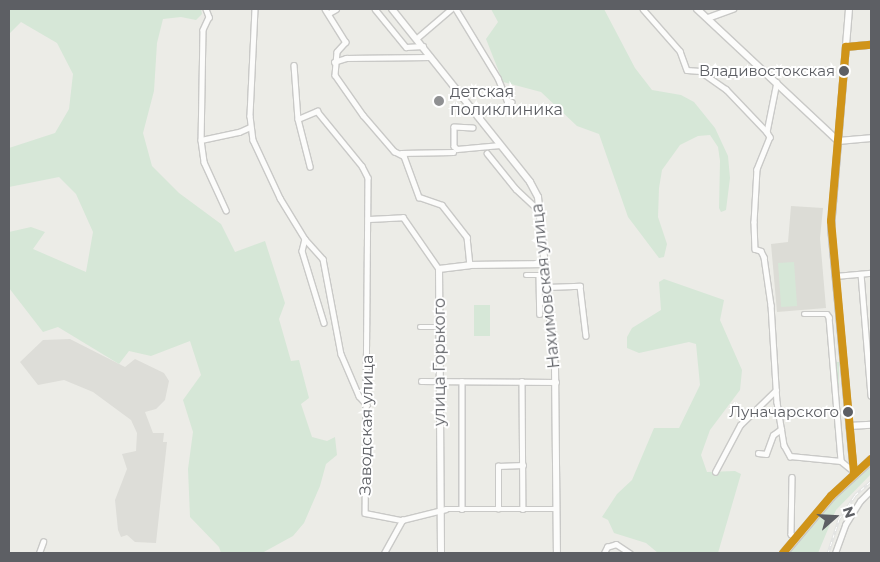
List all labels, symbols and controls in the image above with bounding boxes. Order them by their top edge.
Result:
place label: Владивостокская [699,62,835,80]
marker: Владивостокская [839,66,849,76]
place label: детская поликлиника [450,82,563,120]
marker: детская поликлиника [432,94,446,108]
street label: Нахимовская улица [528,203,564,369]
street label: улица Горького [430,298,450,426]
street label: Заводская улица [356,354,378,496]
place label: Луначарского [729,403,839,421]
marker: Луначарского [843,407,853,417]
north arrow [810,492,860,542]
text: N [839,504,860,520]

